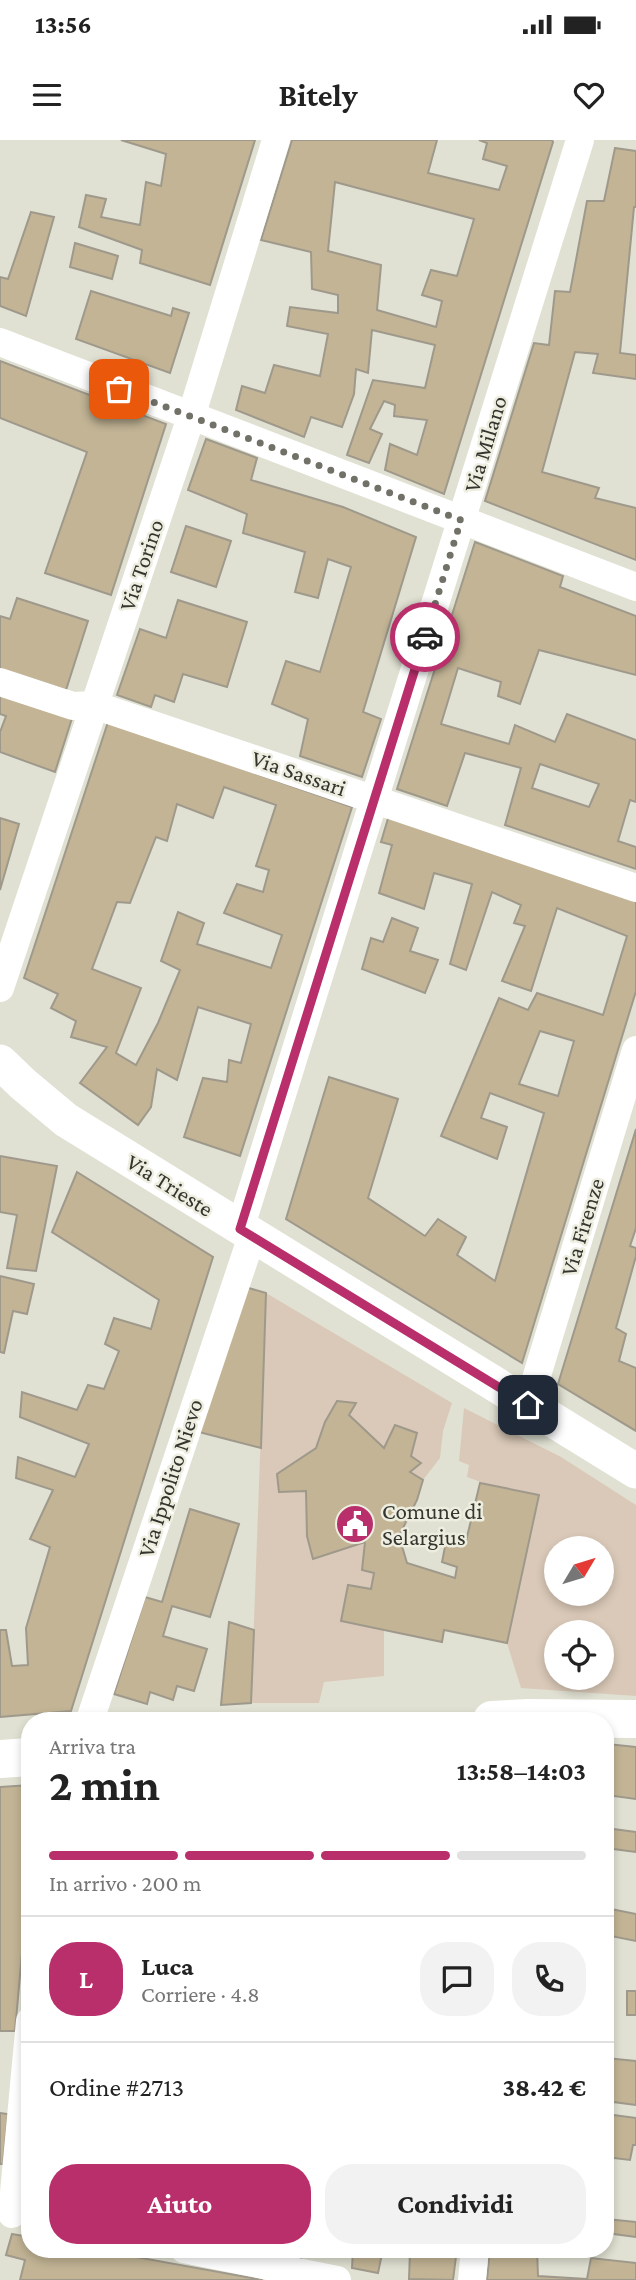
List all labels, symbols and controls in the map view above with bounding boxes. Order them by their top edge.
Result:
text: 13:56 [35,10,92,39]
icon: menu [28,76,66,114]
icon: heart [570,76,608,114]
text: Bitely [278,77,358,113]
pin [89,359,149,419]
icon: bag [100,370,138,408]
street label: Via Milano [458,393,512,495]
street label: Via Torino [113,516,169,614]
courier [390,602,460,672]
icon: car [406,618,444,656]
street label: Via Sassari [248,745,350,801]
street label: Via Trieste [122,1148,218,1222]
street label: Via Firenze [555,1175,609,1279]
pin [498,1375,558,1435]
icon: home [509,1386,547,1424]
street label: Via Ippolito Nievo [132,1396,208,1560]
place label: Comune di Selargius [382,1498,482,1550]
public building icon: Comune di Selargius [334,1503,376,1545]
north arrow [544,1536,614,1606]
map controls [544,1536,614,1690]
button: locate [544,1620,614,1690]
text: Arriva tra [49,1733,136,1759]
text: 13:58–14:03 [457,1757,586,1786]
text: 2 min [49,1759,160,1810]
text: In arrivo · 200 m [49,1870,201,1896]
button: chat [420,1942,494,2016]
button: phone [512,1942,586,2016]
text: Luca [141,1952,194,1981]
text: L [79,1965,93,1994]
text: Corriere · 4.8 [141,1981,260,2007]
text: Ordine #2713 [49,2073,184,2102]
text: 38.42 € [502,2073,586,2102]
button: Aiuto [49,2164,311,2244]
button: Condividi [325,2164,586,2244]

